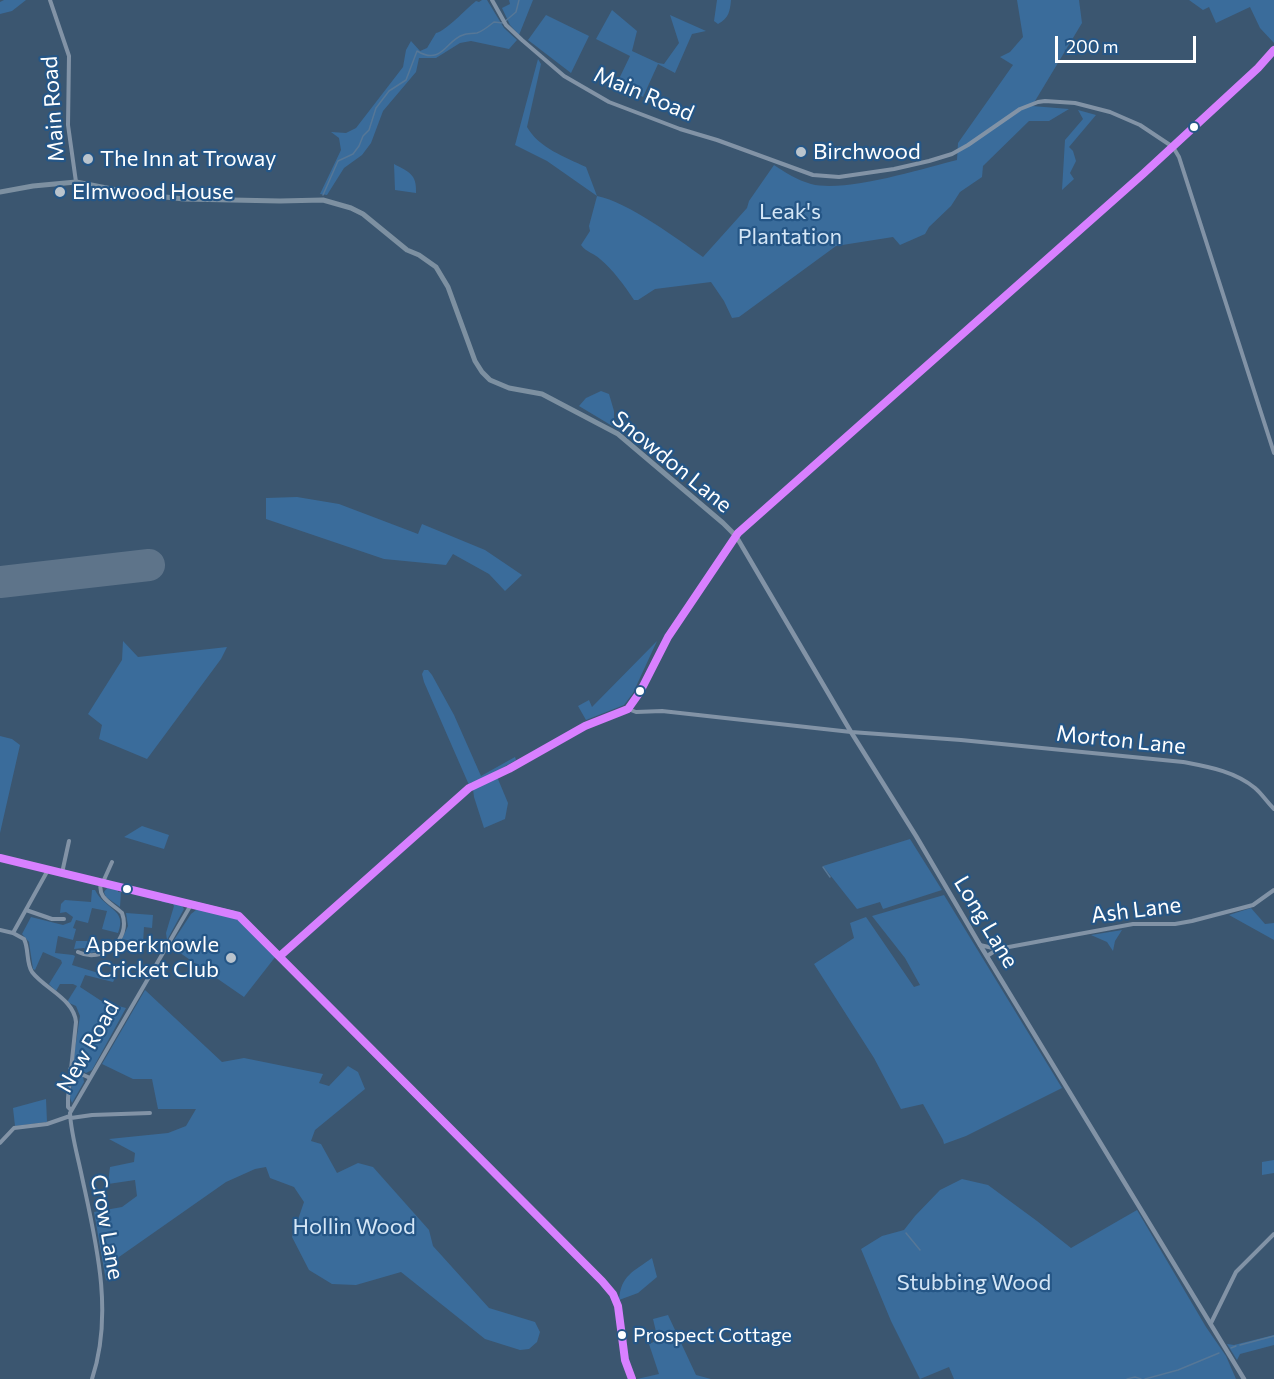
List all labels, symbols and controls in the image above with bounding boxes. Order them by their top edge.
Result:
scale bar [1058,24,1199,62]
text: 200 m [1066,35,1119,57]
street label: Main Road [36,55,70,163]
street label: Main Road [590,61,698,127]
unlabelled marker [1188,121,1200,133]
place label: Birchwood [813,139,921,165]
marker: Birchwood [794,145,808,159]
place label: The Inn at Troway [100,146,276,172]
marker: The Inn at Troway [81,152,95,166]
place label: Elmwood House [72,179,234,205]
marker: Elmwood House [53,185,67,199]
park label: Leak's Plantation [738,199,842,250]
street label: Snowdon Lane [607,406,737,518]
unlabelled marker [634,685,646,697]
street label: Morton Lane [1055,720,1187,760]
street label: Long Lane [948,871,1024,973]
unlabelled marker [121,883,133,895]
street label: Ash Lane [1090,891,1182,929]
place label: Apperknowle Cricket Club [85,932,219,984]
marker: Apperknowle Cricket Club [224,951,238,965]
street label: New Road [51,997,125,1097]
street label: Crow Lane [85,1172,129,1282]
park label: Hollin Wood [292,1214,416,1240]
park label: Stubbing Wood [897,1270,1051,1296]
place label: Prospect Cottage [633,1323,792,1347]
marker: Prospect Cottage [616,1329,628,1341]

